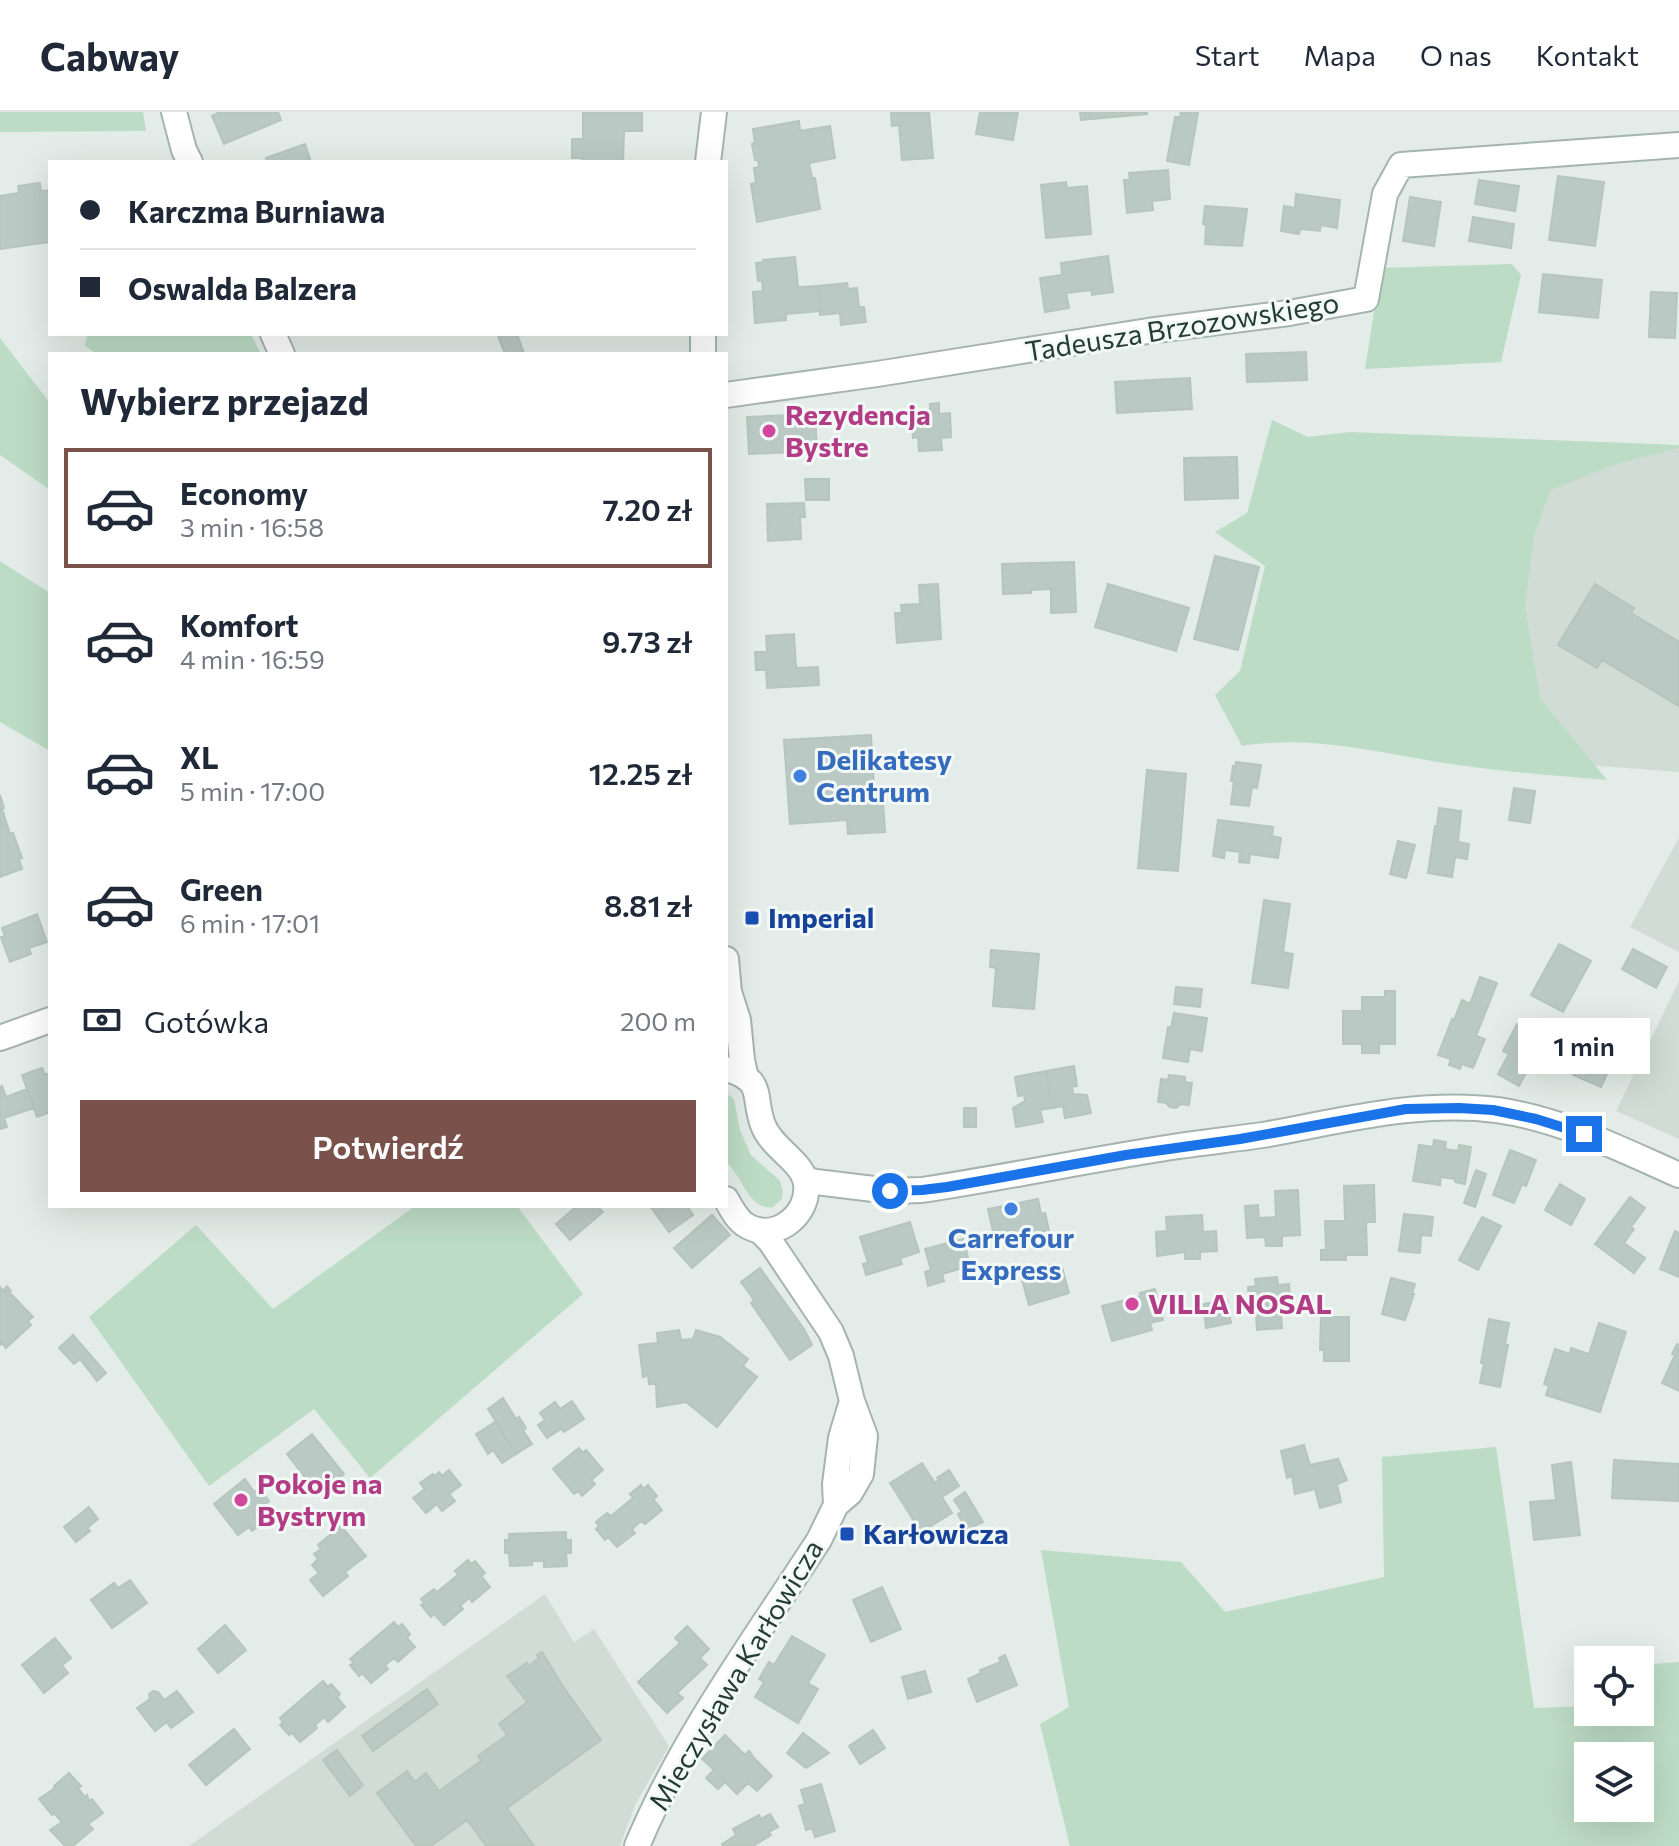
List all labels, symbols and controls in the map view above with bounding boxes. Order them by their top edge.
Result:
text: Cabway [40,32,179,79]
text: Start [1195,38,1260,72]
text: Mapa [1304,38,1376,72]
text: O nas [1420,38,1492,72]
text: Kontakt [1536,38,1639,72]
text: Karczma Burniawa [128,192,385,229]
text: Oswalda Balzera [128,269,357,306]
street label: Tadeusza Brzozowskiego [1023,284,1341,368]
text: Wybierz przejazd [80,378,369,422]
place label: Rezydencja Bystre [785,397,931,463]
marker: Rezydencja Bystre [760,422,778,440]
icon: car [84,472,156,544]
text: Economy [180,474,308,511]
text: 7.20 zł [603,490,692,527]
text: 3 min · 16:58 [180,511,324,542]
icon: car [84,604,156,676]
text: Komfort [180,606,299,643]
text: 9.73 zł [602,622,692,659]
text: 4 min · 16:59 [180,643,325,674]
icon: car [84,736,156,808]
text: XL [180,738,219,775]
place label: Delikatesy Centrum [816,742,952,808]
text: 12.25 zł [589,754,692,791]
marker: Delikatesy Centrum [791,767,809,785]
text: 5 min · 17:00 [180,775,325,806]
icon: car [84,868,156,940]
text: Green [180,870,263,907]
text: 8.81 zł [604,886,692,923]
place label: Imperial [768,900,874,934]
text: 6 min · 17:01 [180,907,320,938]
marker: Imperial [743,909,761,927]
icon: cash [80,998,124,1042]
text: Gotówka [144,1002,269,1039]
text: 200 m [620,1005,696,1036]
callout: 1 min [1518,1018,1650,1074]
text: 1 min [1553,1030,1615,1061]
button: Potwierdź [80,1100,696,1192]
route end [1566,1116,1602,1152]
route start [872,1173,908,1209]
marker: Carrefour Express [1002,1200,1020,1218]
place label: Carrefour Express [948,1220,1075,1286]
place label: VILLA NOSAL [1148,1286,1332,1320]
marker: VILLA NOSAL [1123,1295,1141,1313]
place label: Pokoje na Bystrym [257,1466,382,1532]
marker: Pokoje na Bystrym [232,1491,250,1509]
place label: Karłowicza [863,1516,1009,1550]
marker: Karłowicza [838,1525,856,1543]
street label: Mieczysława Karłowicza [641,1533,830,1816]
map controls [1574,1646,1654,1822]
button: locate [1574,1646,1654,1726]
button: layers [1574,1742,1654,1822]

